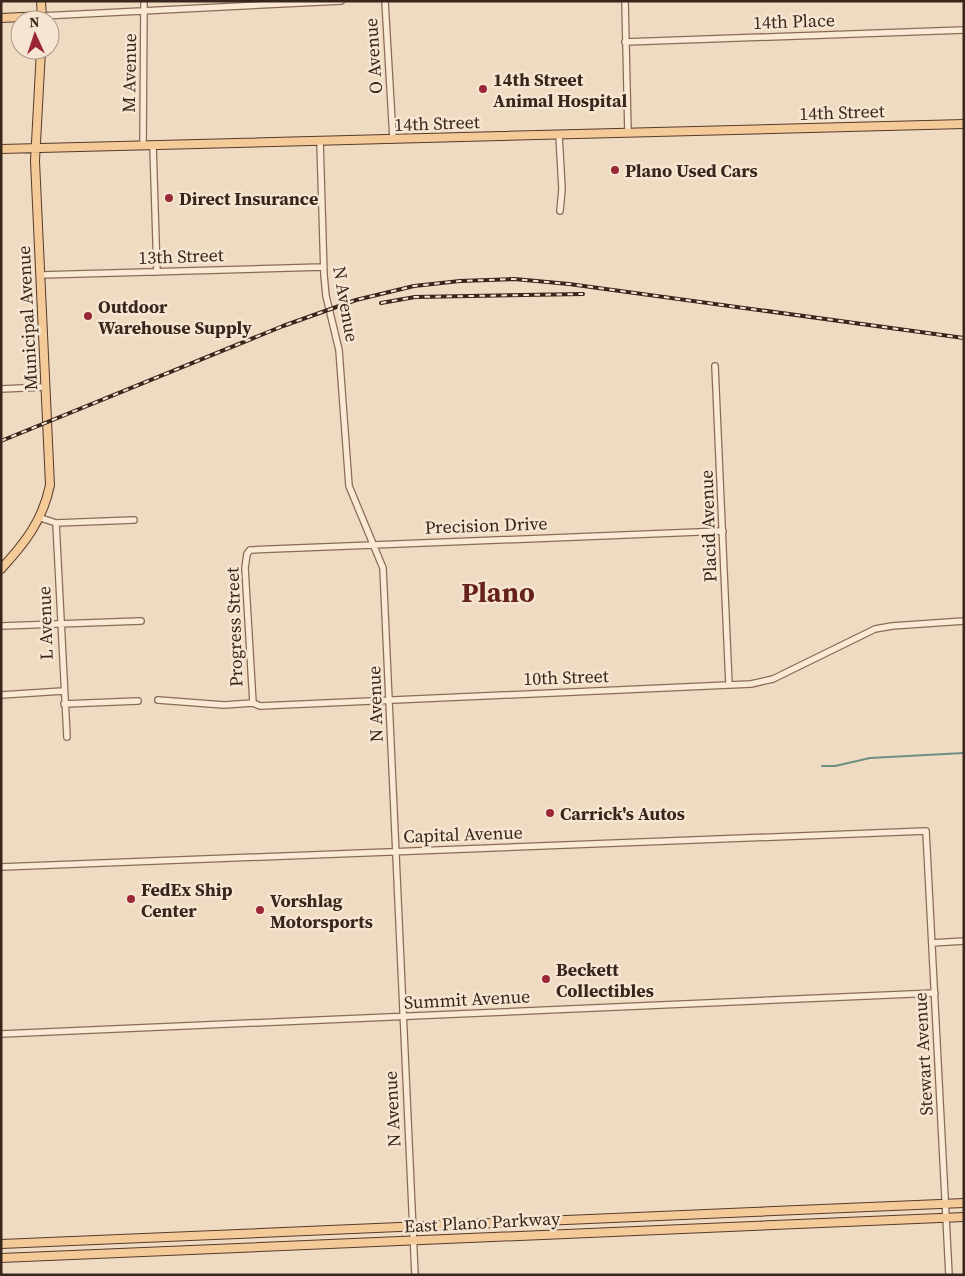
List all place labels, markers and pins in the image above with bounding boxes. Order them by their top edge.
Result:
place label: 14th Street Animal Hospital [493,67,627,113]
marker: 14th Street Animal Hospital [477,83,489,95]
place label: Plano Used Cars [625,158,758,183]
marker: Plano Used Cars [609,164,621,176]
place label: Direct Insurance [179,186,318,211]
marker: Direct Insurance [163,192,175,204]
place label: Outdoor Warehouse Supply [98,294,252,340]
marker: Outdoor Warehouse Supply [82,310,94,322]
place label: Carrick's Autos [560,801,685,826]
marker: Carrick's Autos [544,807,556,819]
place label: FedEx Ship Center [141,877,232,923]
place label: Vorshlag Motorsports [270,888,373,934]
marker: FedEx Ship Center [125,893,137,905]
marker: Vorshlag Motorsports [254,904,266,916]
place label: Beckett Collectibles [556,957,654,1003]
marker: Beckett Collectibles [540,973,552,985]

